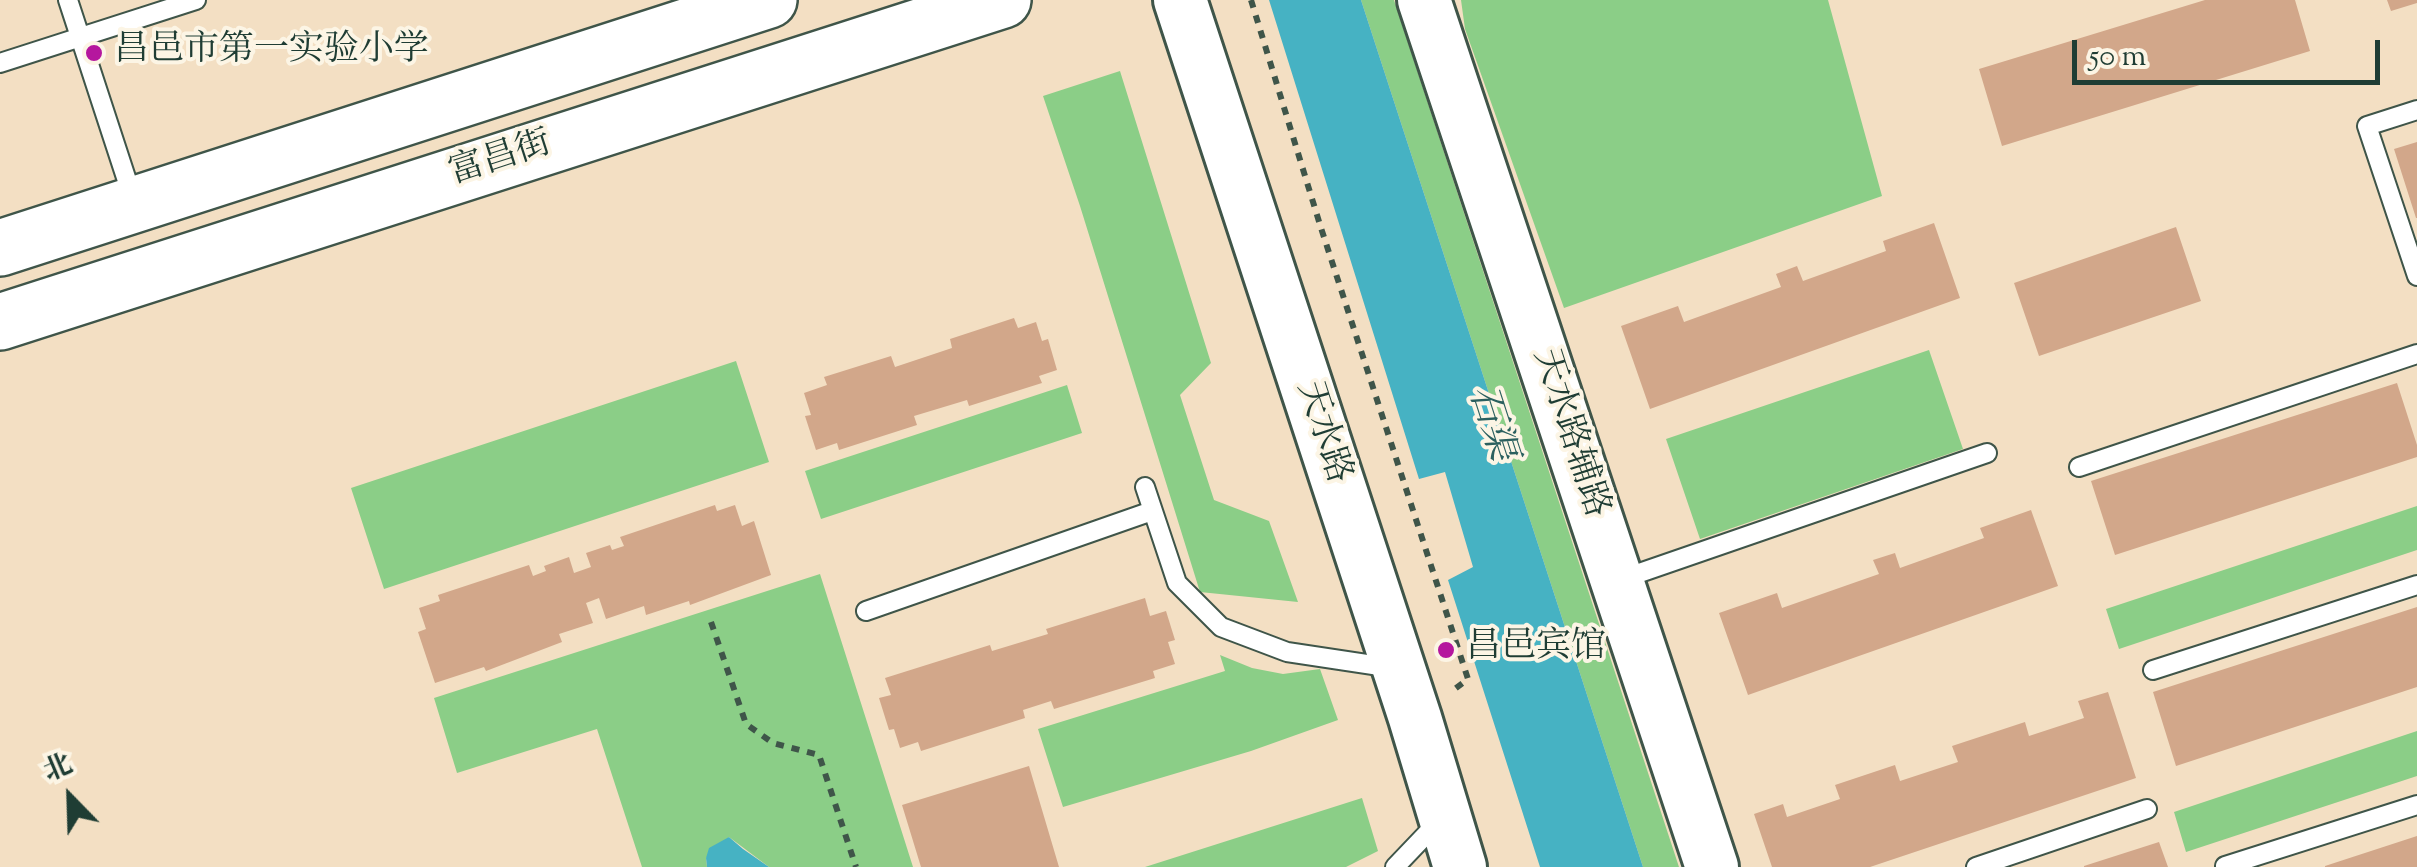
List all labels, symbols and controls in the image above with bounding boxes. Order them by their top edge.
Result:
scale bar [2077,20,2384,82]
place label: 昌邑市第一实验小学 [114,32,429,74]
text: 50 m [2089,36,2146,79]
marker: 昌邑市第一实验小学 [83,42,105,64]
street label: 富昌街 [445,125,557,197]
street label: 天水路辅路 [1521,344,1615,524]
street label: 天水路 [1285,377,1357,489]
water label: 石渠 [1455,381,1521,467]
place label: 昌邑宾馆 [1466,629,1606,671]
marker: 昌邑宾馆 [1435,639,1457,661]
text: 北 [38,746,79,793]
north arrow [20,747,120,847]

